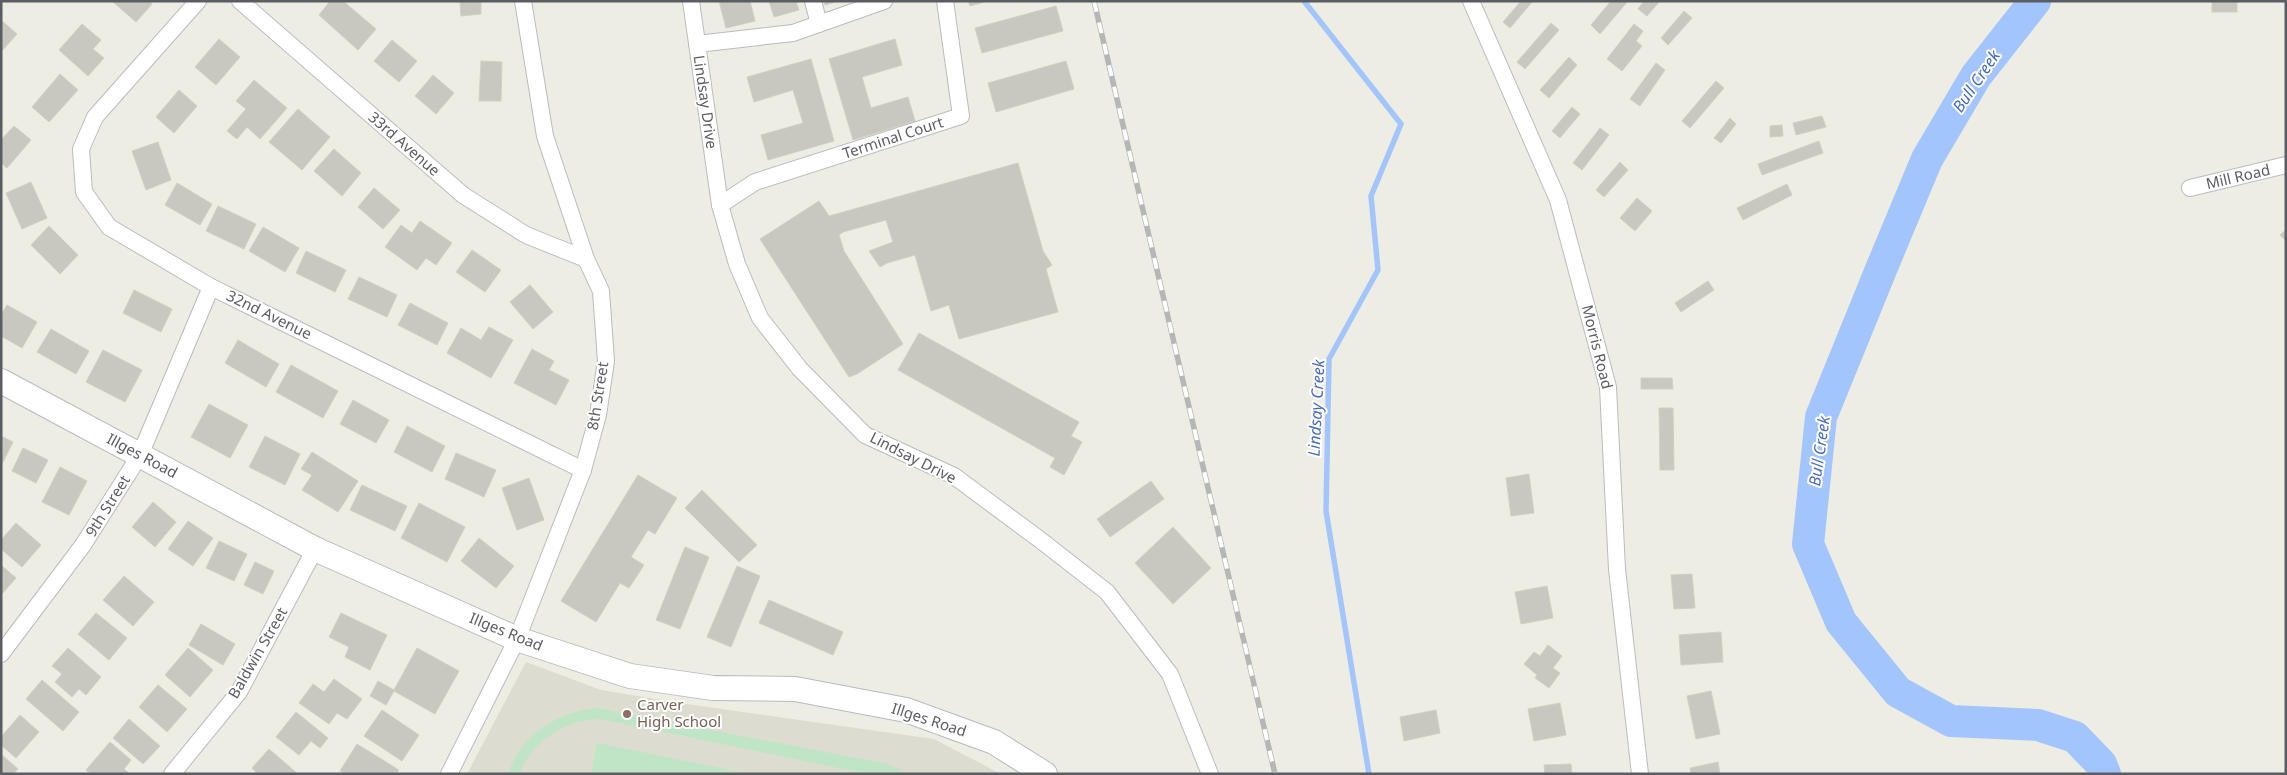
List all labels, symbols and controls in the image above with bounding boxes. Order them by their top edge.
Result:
water label: Bull Creek [1947,45,2005,116]
street label: Lindsay Drive [690,54,722,150]
street label: 33rd Avenue [365,107,445,180]
street label: Terminal Court [840,111,946,163]
street label: Mill Road [2204,159,2272,193]
street label: 32nd Avenue [224,285,315,343]
street label: Morris Road [1578,303,1618,391]
water label: Lindsay Creek [1302,358,1330,457]
street label: 8th Street [582,360,612,432]
water label: Bull Creek [1803,413,1835,487]
street label: Lindsay Drive [867,427,960,487]
street label: Illges Road [103,428,181,482]
street label: 9th Street [80,470,134,540]
street label: Baldwin Street [223,603,292,702]
street label: Illges Road [467,607,546,655]
place label: Carver High School [637,694,721,731]
street label: Illges Road [889,698,969,741]
marker: Carver High School [621,708,633,720]

